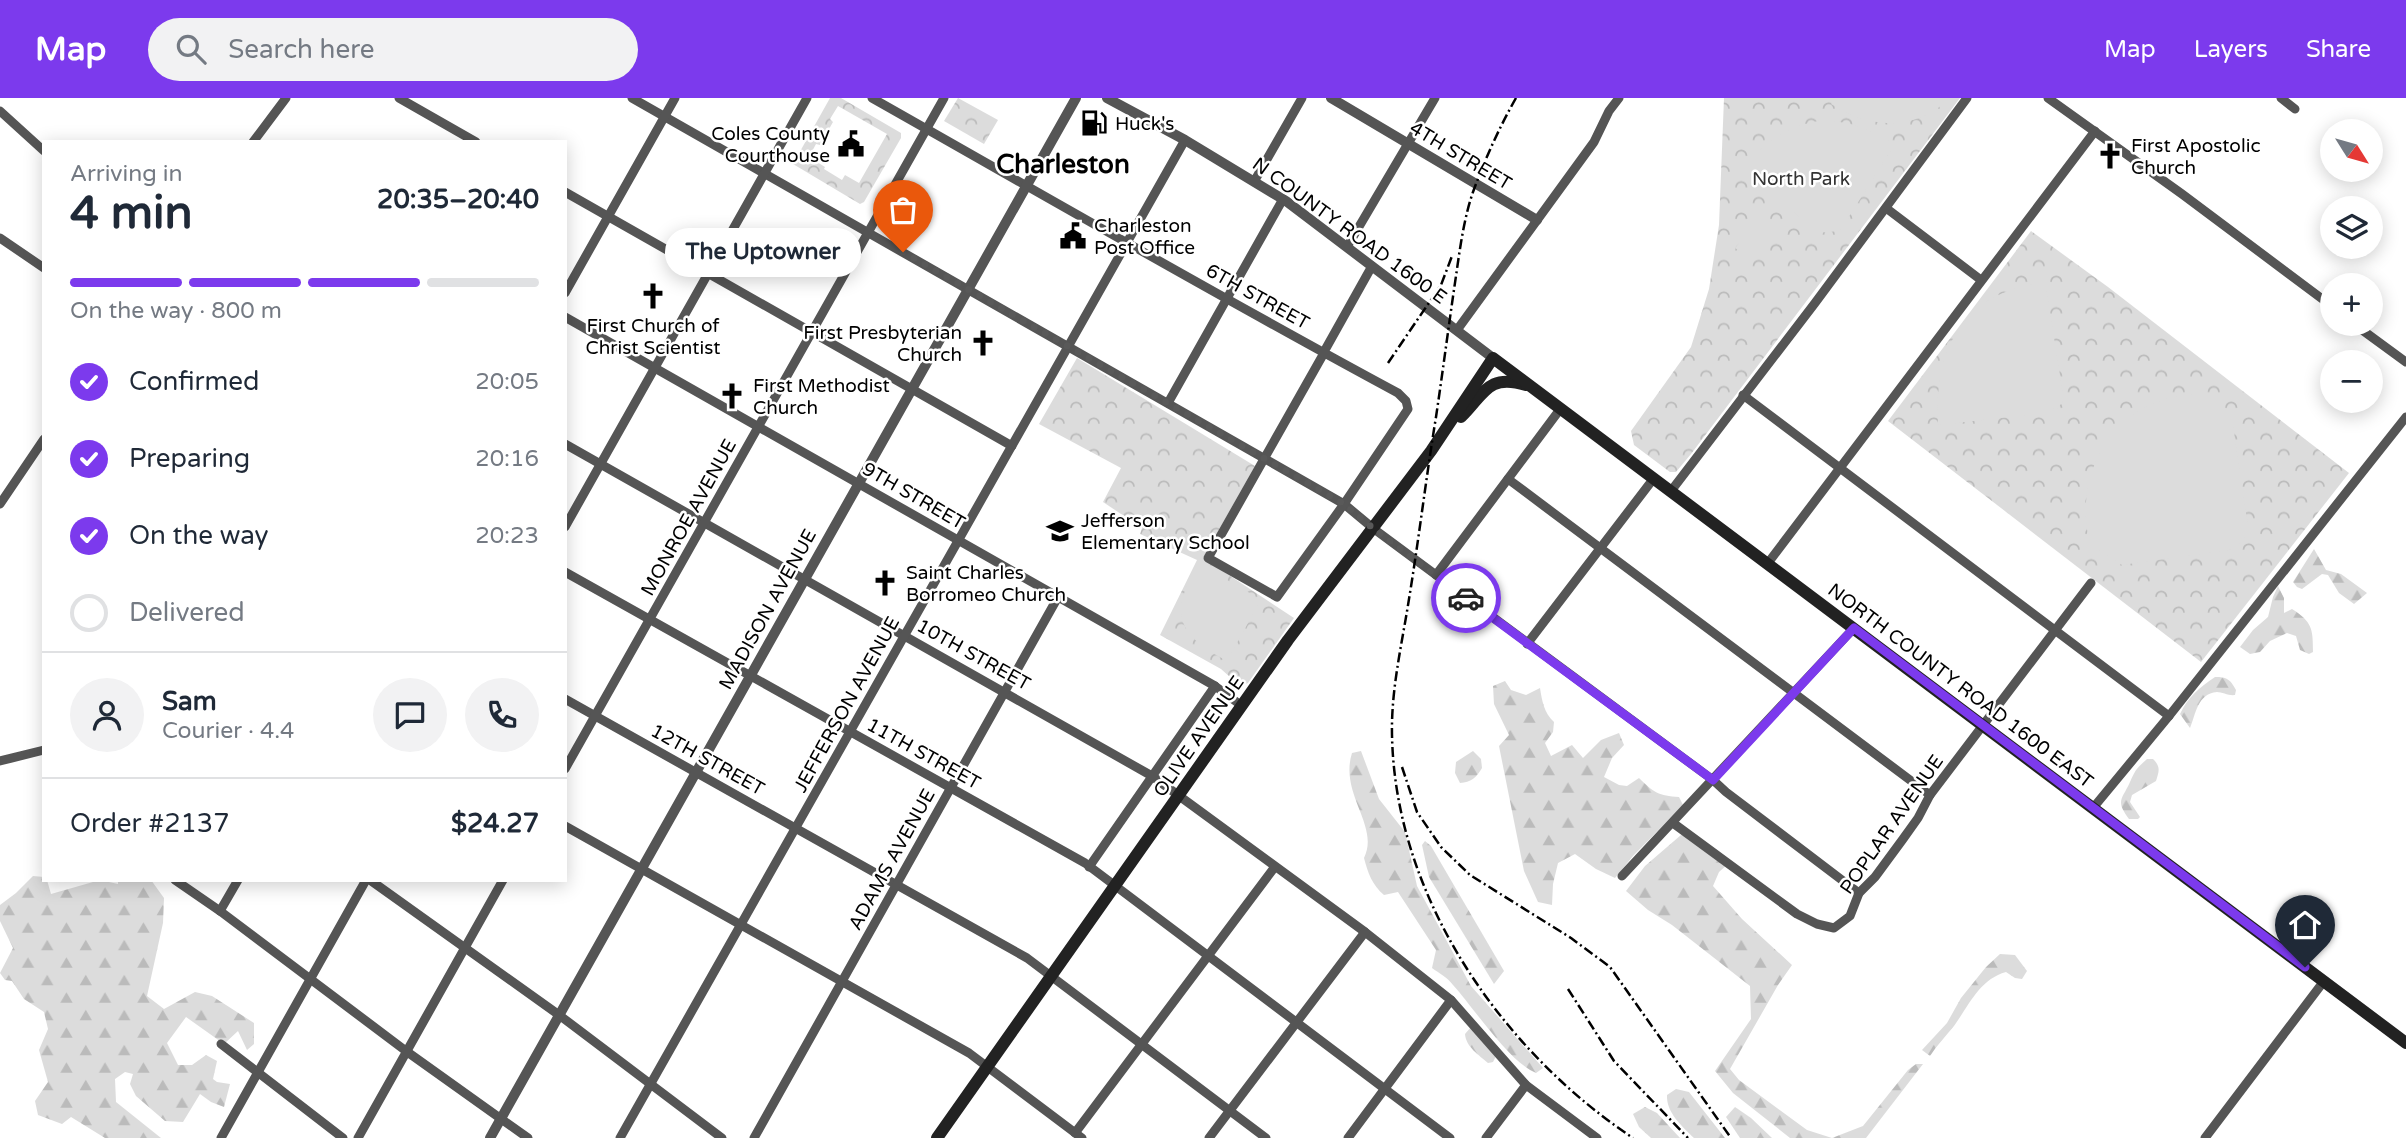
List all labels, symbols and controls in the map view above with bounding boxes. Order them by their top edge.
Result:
search box [148,18,638,81]
text: Map [35,30,106,69]
icon: search [172,30,210,68]
text: Search here [228,34,374,65]
text: Map [2104,35,2156,64]
text: Layers [2194,35,2268,64]
text: Share [2306,35,2371,64]
fuel station icon: Huck's [1079,108,1109,138]
place label: Huck's [1115,113,1175,135]
street label: 4TH STREET [1406,117,1516,195]
north arrow [2320,119,2384,182]
map controls [2320,119,2383,413]
place label: Coles County Courthouse [711,123,830,167]
public building icon: Coles County Courthouse [836,129,866,159]
place label: First Apostolic Church [2131,135,2261,179]
church icon: First Apostolic Church [2095,141,2125,171]
district label: Charleston [996,149,1130,180]
street label: N COUNTY ROAD 1600 E [1248,153,1451,309]
text: Arriving in [70,160,183,188]
park label: North Park [1752,168,1850,190]
pin [873,180,933,252]
text: 20:35–20:40 [377,184,539,215]
text: 4 min [70,186,193,241]
icon: bag [884,191,922,229]
button: layers [2320,196,2383,259]
place label: Charleston Post Office [1094,215,1195,259]
public building icon: Charleston Post Office [1058,221,1088,251]
callout: The Uptowner [665,228,861,276]
text: The Uptowner [686,238,840,266]
street label: 6TH STREET [1202,259,1313,335]
button: + [2320,273,2383,336]
church icon: First Church of Christ Scientist [638,281,668,311]
text: On the way · 800 m [70,297,282,325]
place label: First Church of Christ Scientist [586,315,720,359]
place label: First Presbyterian Church [803,322,962,366]
church icon: First Presbyterian Church [968,328,998,358]
button: − [2320,350,2383,413]
icon: check [70,363,108,401]
text: Confirmed [129,366,259,397]
text: 20:05 [475,368,539,396]
place label: First Methodist Church [753,375,890,419]
church icon: First Methodist Church [717,381,747,411]
street label: MONROE AVENUE [637,435,741,600]
icon: check [70,440,108,478]
text: Preparing [129,443,250,474]
text: 20:16 [475,445,539,473]
street label: 9TH STREET [858,458,969,534]
place label: Jefferson Elementary School [1081,510,1250,554]
school or university icon: Jefferson Elementary School [1045,516,1075,546]
icon: check [70,517,108,555]
text: On the way [129,520,269,551]
text: 20:23 [475,522,539,550]
street label: MADISON AVENUE [715,525,821,694]
place label: Saint Charles Borromeo Church [906,562,1066,606]
courier [1431,563,1501,633]
church icon: Saint Charles Borromeo Church [870,568,900,598]
icon: car [1447,579,1485,617]
street label: NORTH COUNTY ROAD 1600 EAST [1824,579,2098,793]
text: Delivered [129,597,245,628]
street label: JEFFERSON AVENUE [789,613,904,796]
street label: 10TH STREET [913,615,1035,695]
street label: OLIVE AVENUE [1149,672,1249,801]
button: person [70,678,144,752]
button: chat [373,678,447,752]
button: phone [465,678,539,752]
text: Sam [162,686,217,717]
street label: 11TH STREET [863,714,985,794]
text: Courier · 4.4 [162,717,294,745]
street label: 12TH STREET [647,720,769,800]
street label: POPLAR AVENUE [1836,751,1948,898]
street label: ADAMS AVENUE [844,785,940,934]
text: Order #2137 [70,808,230,839]
text: $24.27 [451,808,539,839]
pin [2275,895,2335,967]
icon: home [2286,906,2324,944]

